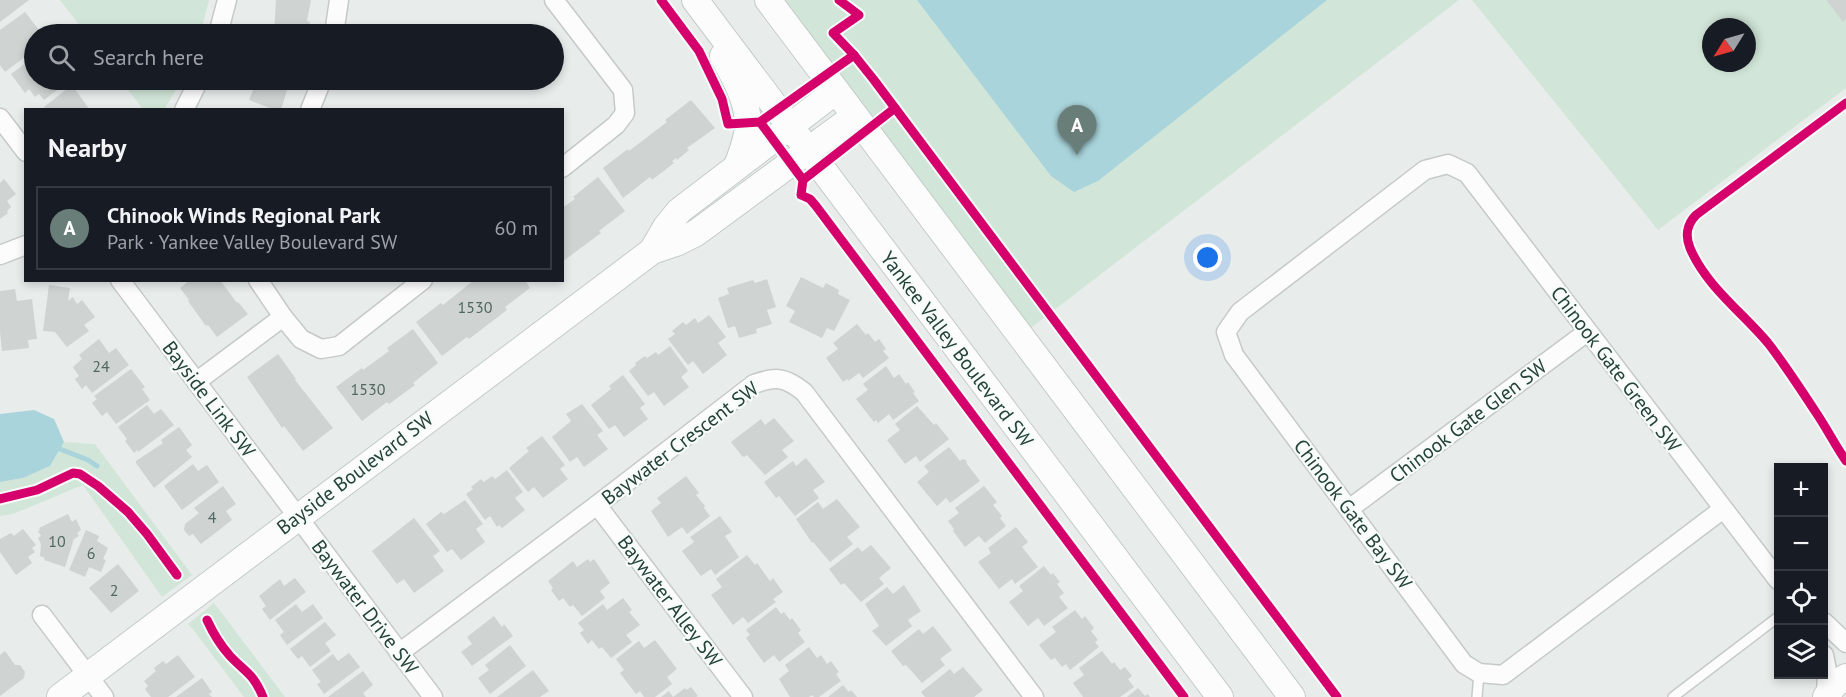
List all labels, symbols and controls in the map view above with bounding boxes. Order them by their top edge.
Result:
north arrow [1702,18,1756,72]
search box [24,24,564,90]
icon: search [45,41,78,74]
text: Search here [93,43,204,71]
pin: A [1058,106,1096,155]
text: Nearby [48,131,126,164]
text: Chinook Winds Regional Park [107,201,381,229]
text: A [63,215,76,241]
text: 60 m [495,215,538,241]
text: Park · Yankee Valley Boulevard SW [107,229,397,255]
your location [1193,243,1222,272]
street label: Yankee Valley Boulevard SW [875,246,1039,453]
street label: Chinook Gate Green SW [1545,281,1687,458]
house number: 1530 [458,297,493,317]
street label: Bayside Link SW [157,336,262,463]
street label: Chinook Gate Glen SW [1384,353,1552,489]
house number: 24 [92,356,110,376]
street label: Baywater Crescent SW [596,375,764,511]
house number: 1530 [351,379,386,399]
street label: Bayside Boulevard SW [272,405,439,540]
street label: Chinook Gate Bay SW [1288,434,1418,595]
map controls [1774,463,1828,679]
button: + [1774,463,1828,517]
house number: 4 [208,507,217,527]
button: − [1774,517,1828,571]
street label: Baywater Alley SW [612,530,728,672]
house number: 10 [48,531,66,551]
street label: Baywater Drive SW [306,535,424,680]
house number: 6 [87,543,95,563]
button: locate [1774,571,1828,625]
house number: 2 [110,580,118,600]
button: layers [1774,625,1828,679]

